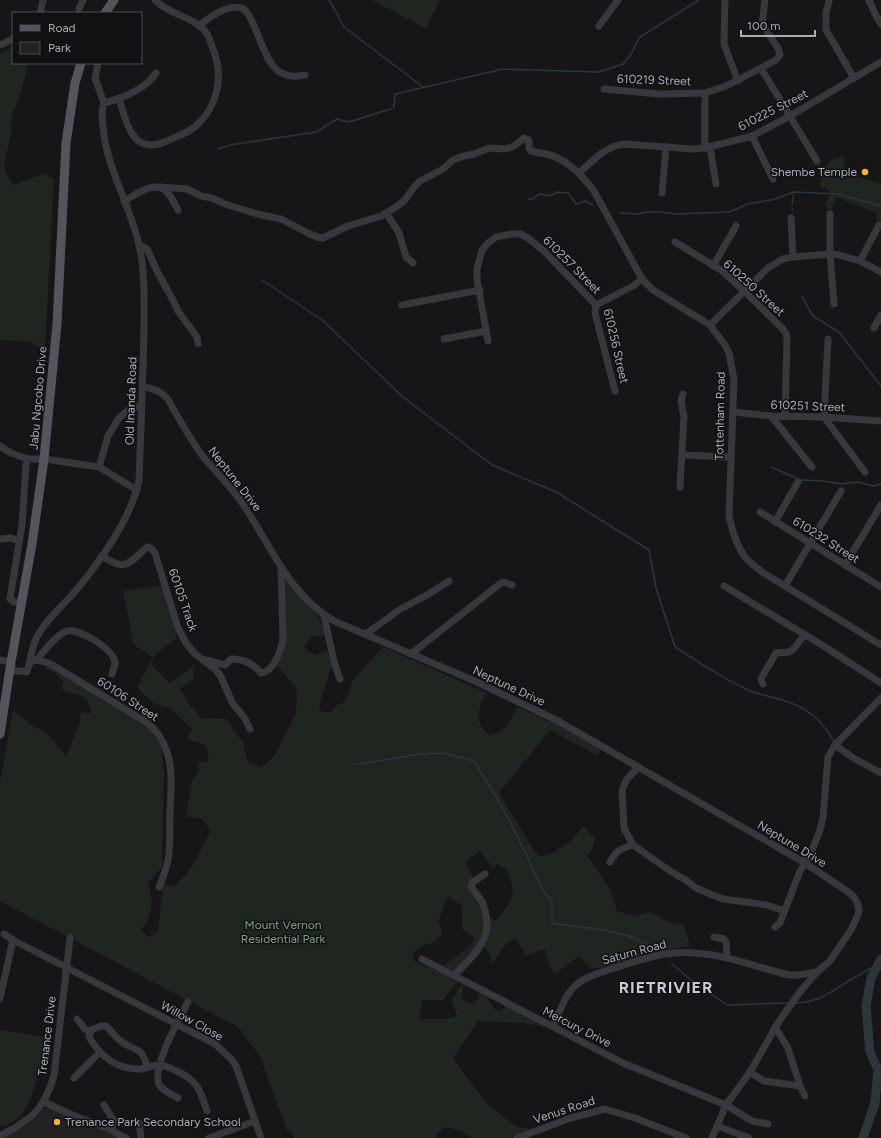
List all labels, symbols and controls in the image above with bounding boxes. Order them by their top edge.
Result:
legend [12,12,142,64]
scale bar [741,12,815,38]
text: 100 m [747,19,781,33]
text: Road [48,21,76,35]
text: Park [48,41,71,55]
street label: 610219 Street [617,72,692,88]
street label: 610225 Street [736,86,811,134]
place label: Shembe Temple [771,165,857,179]
marker: Shembe Temple [860,167,870,177]
street label: 610257 Street [540,233,604,297]
street label: 610250 Street [721,257,788,319]
street label: 610256 Street [601,307,632,385]
street label: Jabu Ngcobo Drive [27,345,50,450]
street label: Old Inanda Road [122,357,140,445]
street label: Tottenham Road [712,372,728,460]
street label: 610251 Street [770,398,846,414]
street label: Neptune Drive [205,444,265,514]
street label: 610232 Street [790,514,862,566]
street label: 60105 Track [166,567,200,633]
street label: Neptune Drive [471,663,548,709]
street label: 60106 Street [95,674,162,724]
street label: Neptune Drive [755,818,829,870]
park label: Mount Vernon Residential Park [241,918,325,946]
street label: Saturn Road [600,937,668,967]
district label: RIETRIVIER [619,978,713,997]
street label: Trenance Drive [35,995,59,1077]
street label: Willow Close [158,998,226,1044]
street label: Mercury Drive [540,1004,614,1050]
street label: Venus Road [531,1093,597,1127]
place label: Trenance Park Secondary School [65,1115,241,1129]
marker: Trenance Park Secondary School [52,1117,62,1127]

